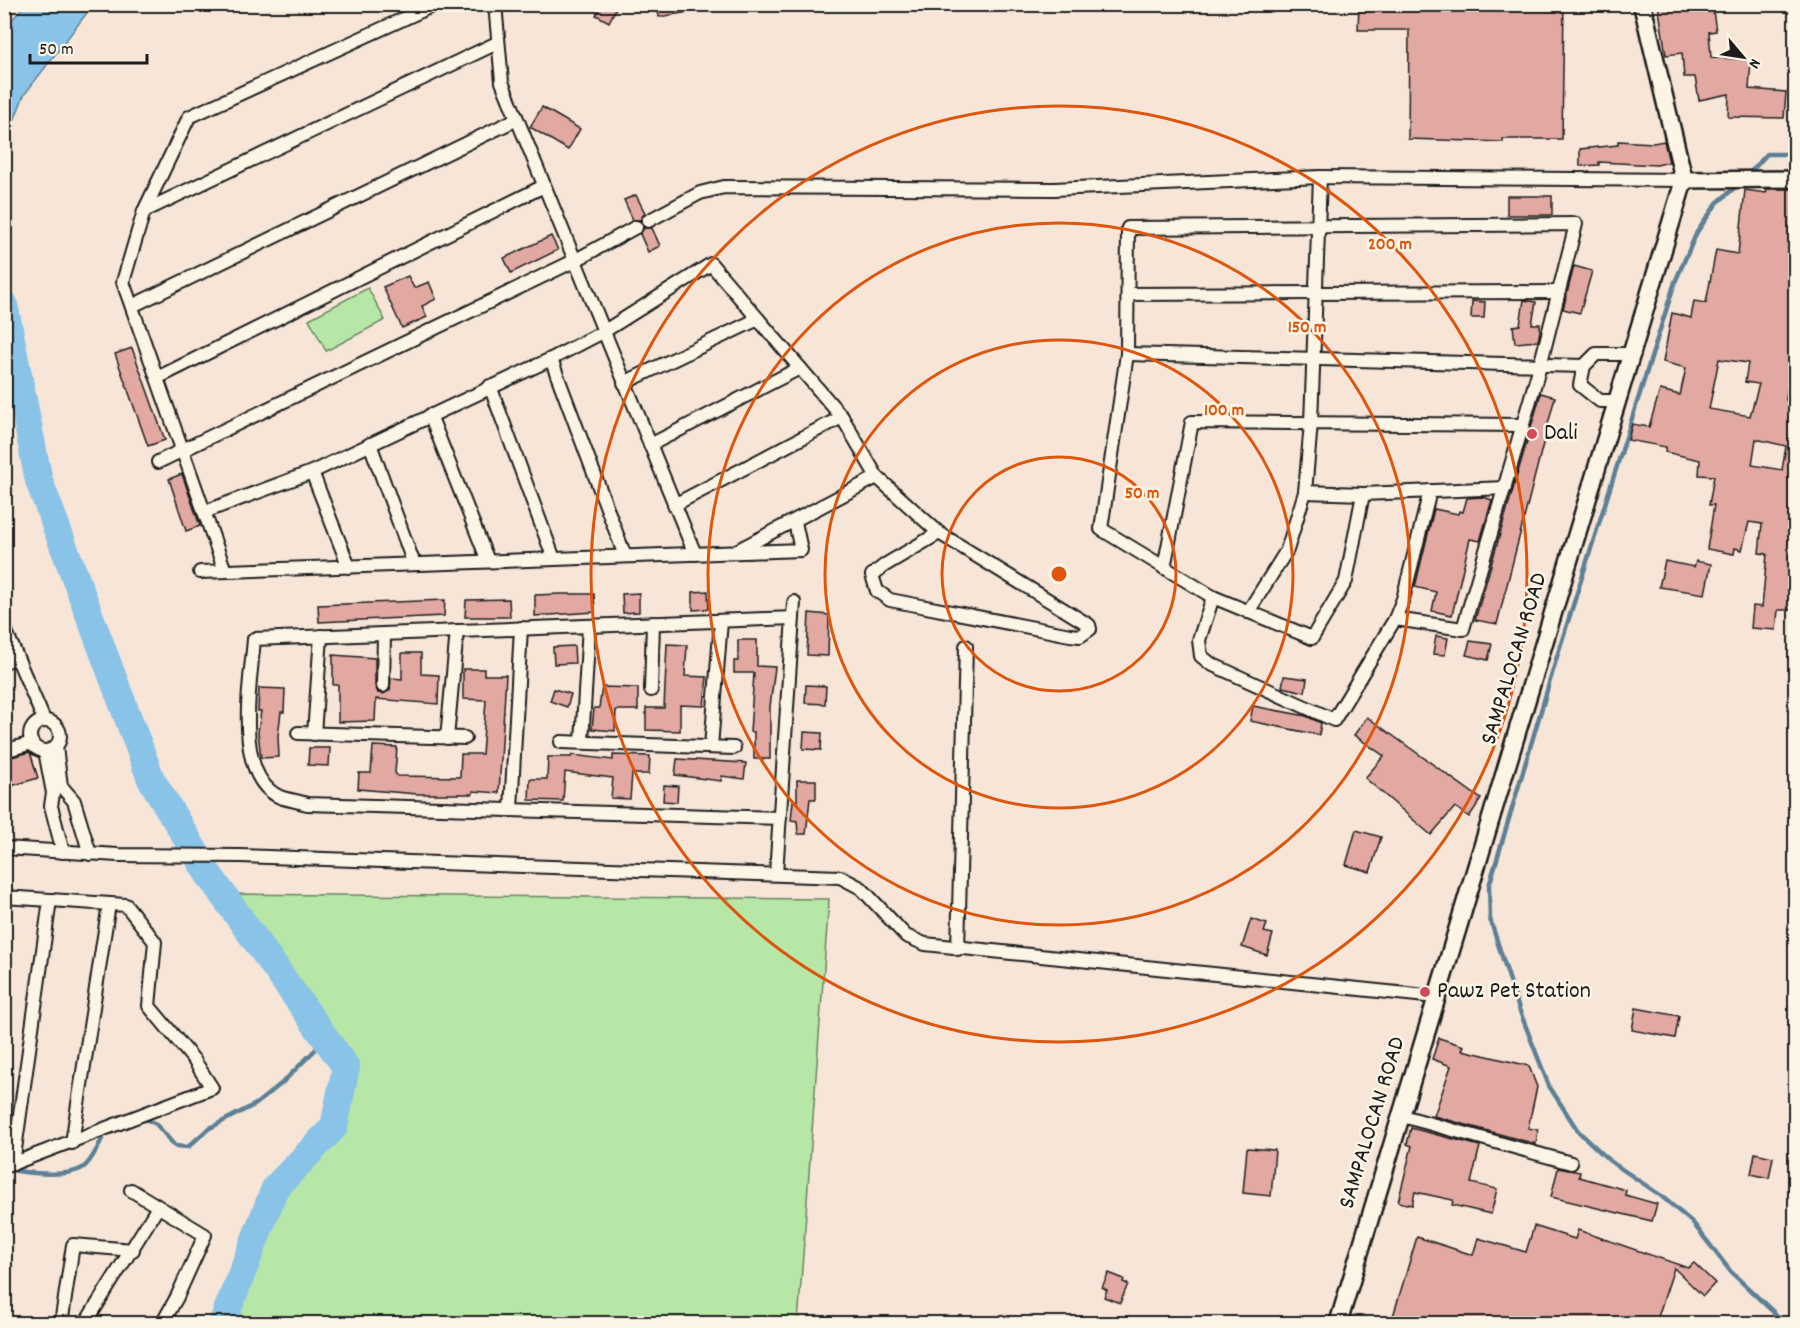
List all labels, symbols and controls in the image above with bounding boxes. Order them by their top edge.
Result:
scale bar [30,27,147,65]
north arrow [1713,27,1773,87]
text: 50 m [39,38,74,63]
text: N [1742,54,1766,72]
text: 200 m [1368,233,1412,258]
text: 150 m [1288,316,1326,341]
text: 100 m [1204,399,1244,424]
place label: Dali [1544,417,1578,451]
marker: Dali [1525,427,1539,441]
text: 50 m [1125,482,1159,507]
centre of rings [1049,564,1069,584]
street label: SAMPALOCAN ROAD [1473,569,1557,749]
place label: Pawz Pet Station [1437,975,1591,1009]
marker: Pawz Pet Station [1418,985,1432,999]
street label: SAMPALOCAN ROAD [1331,1033,1415,1213]

